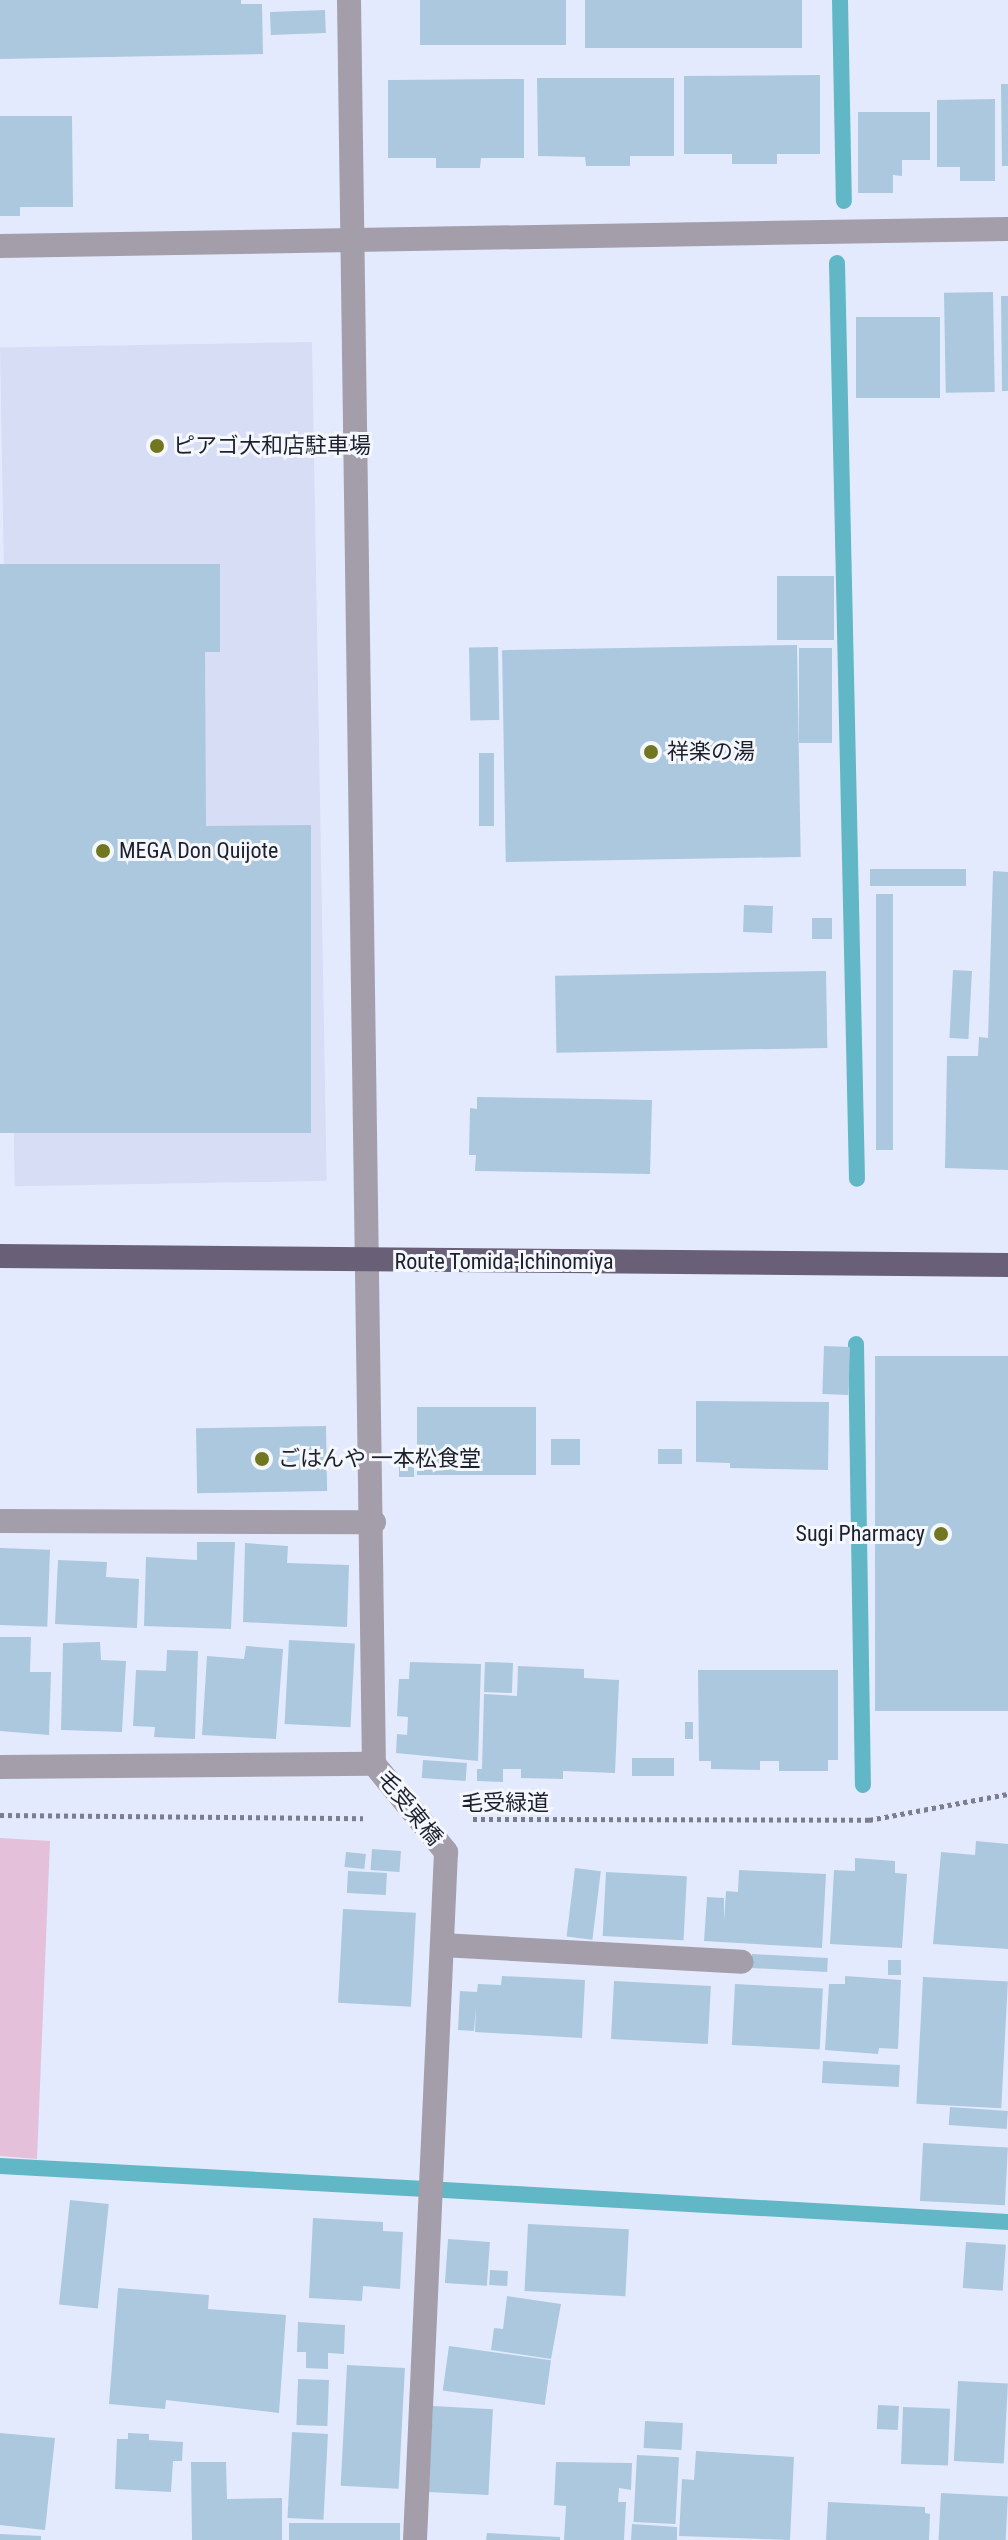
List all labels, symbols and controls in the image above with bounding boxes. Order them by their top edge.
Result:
place label: ピアゴ大和店駐車場 [173,433,371,459]
marker: ピアゴ大和店駐車場 [148,437,166,455]
place label: 祥楽の湯 [667,739,755,765]
marker: 祥楽の湯 [642,743,660,761]
place label: MEGA Don Quijote [119,838,278,864]
marker: MEGA Don Quijote [94,842,112,860]
street label: Route Tomida-Ichinomiya [394,1249,614,1275]
place label: ごはんや 一本松食堂 [278,1446,481,1472]
marker: ごはんや 一本松食堂 [253,1450,271,1468]
place label: Sugi Pharmacy [796,1521,925,1547]
marker: Sugi Pharmacy [932,1525,950,1543]
street label: 毛受東橋 [372,1765,448,1851]
street label: 毛受緑道 [461,1790,549,1816]

